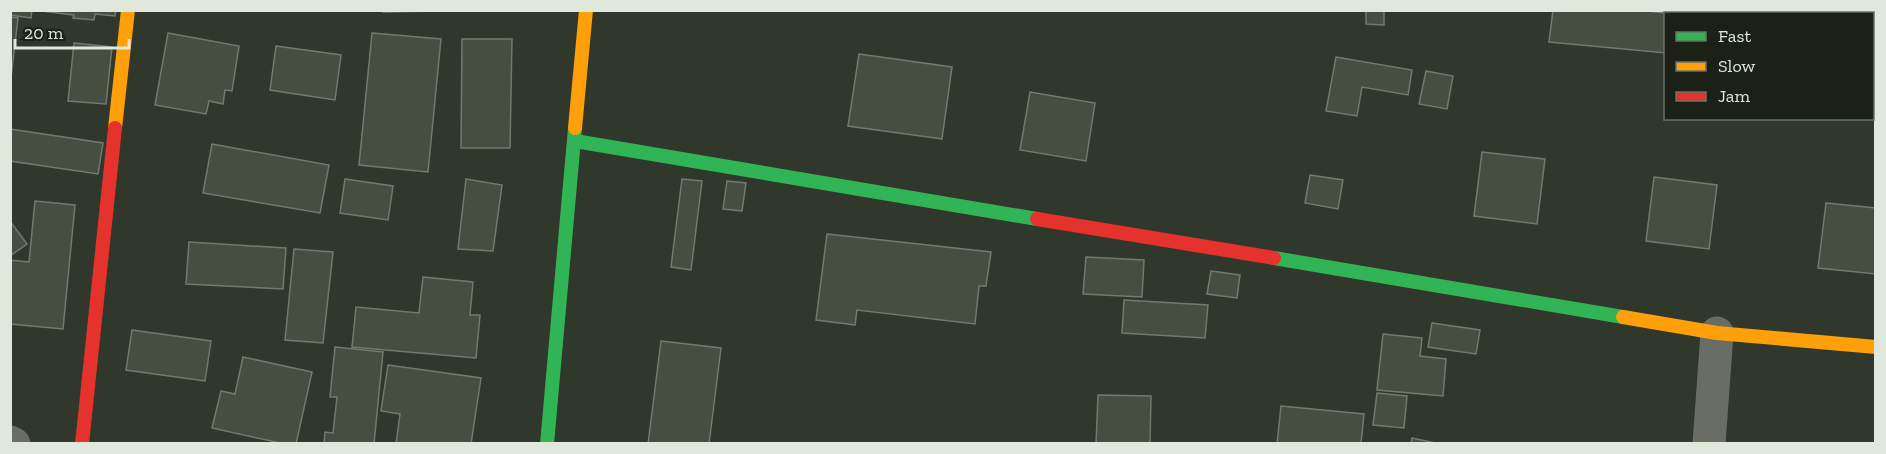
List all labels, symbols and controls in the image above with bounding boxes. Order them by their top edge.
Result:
scale bar [15,12,129,50]
legend [1664,12,1874,120]
text: 20 m [24,22,64,44]
text: Fast [1718,25,1751,47]
text: Slow [1718,55,1755,77]
text: Jam [1718,85,1750,107]

